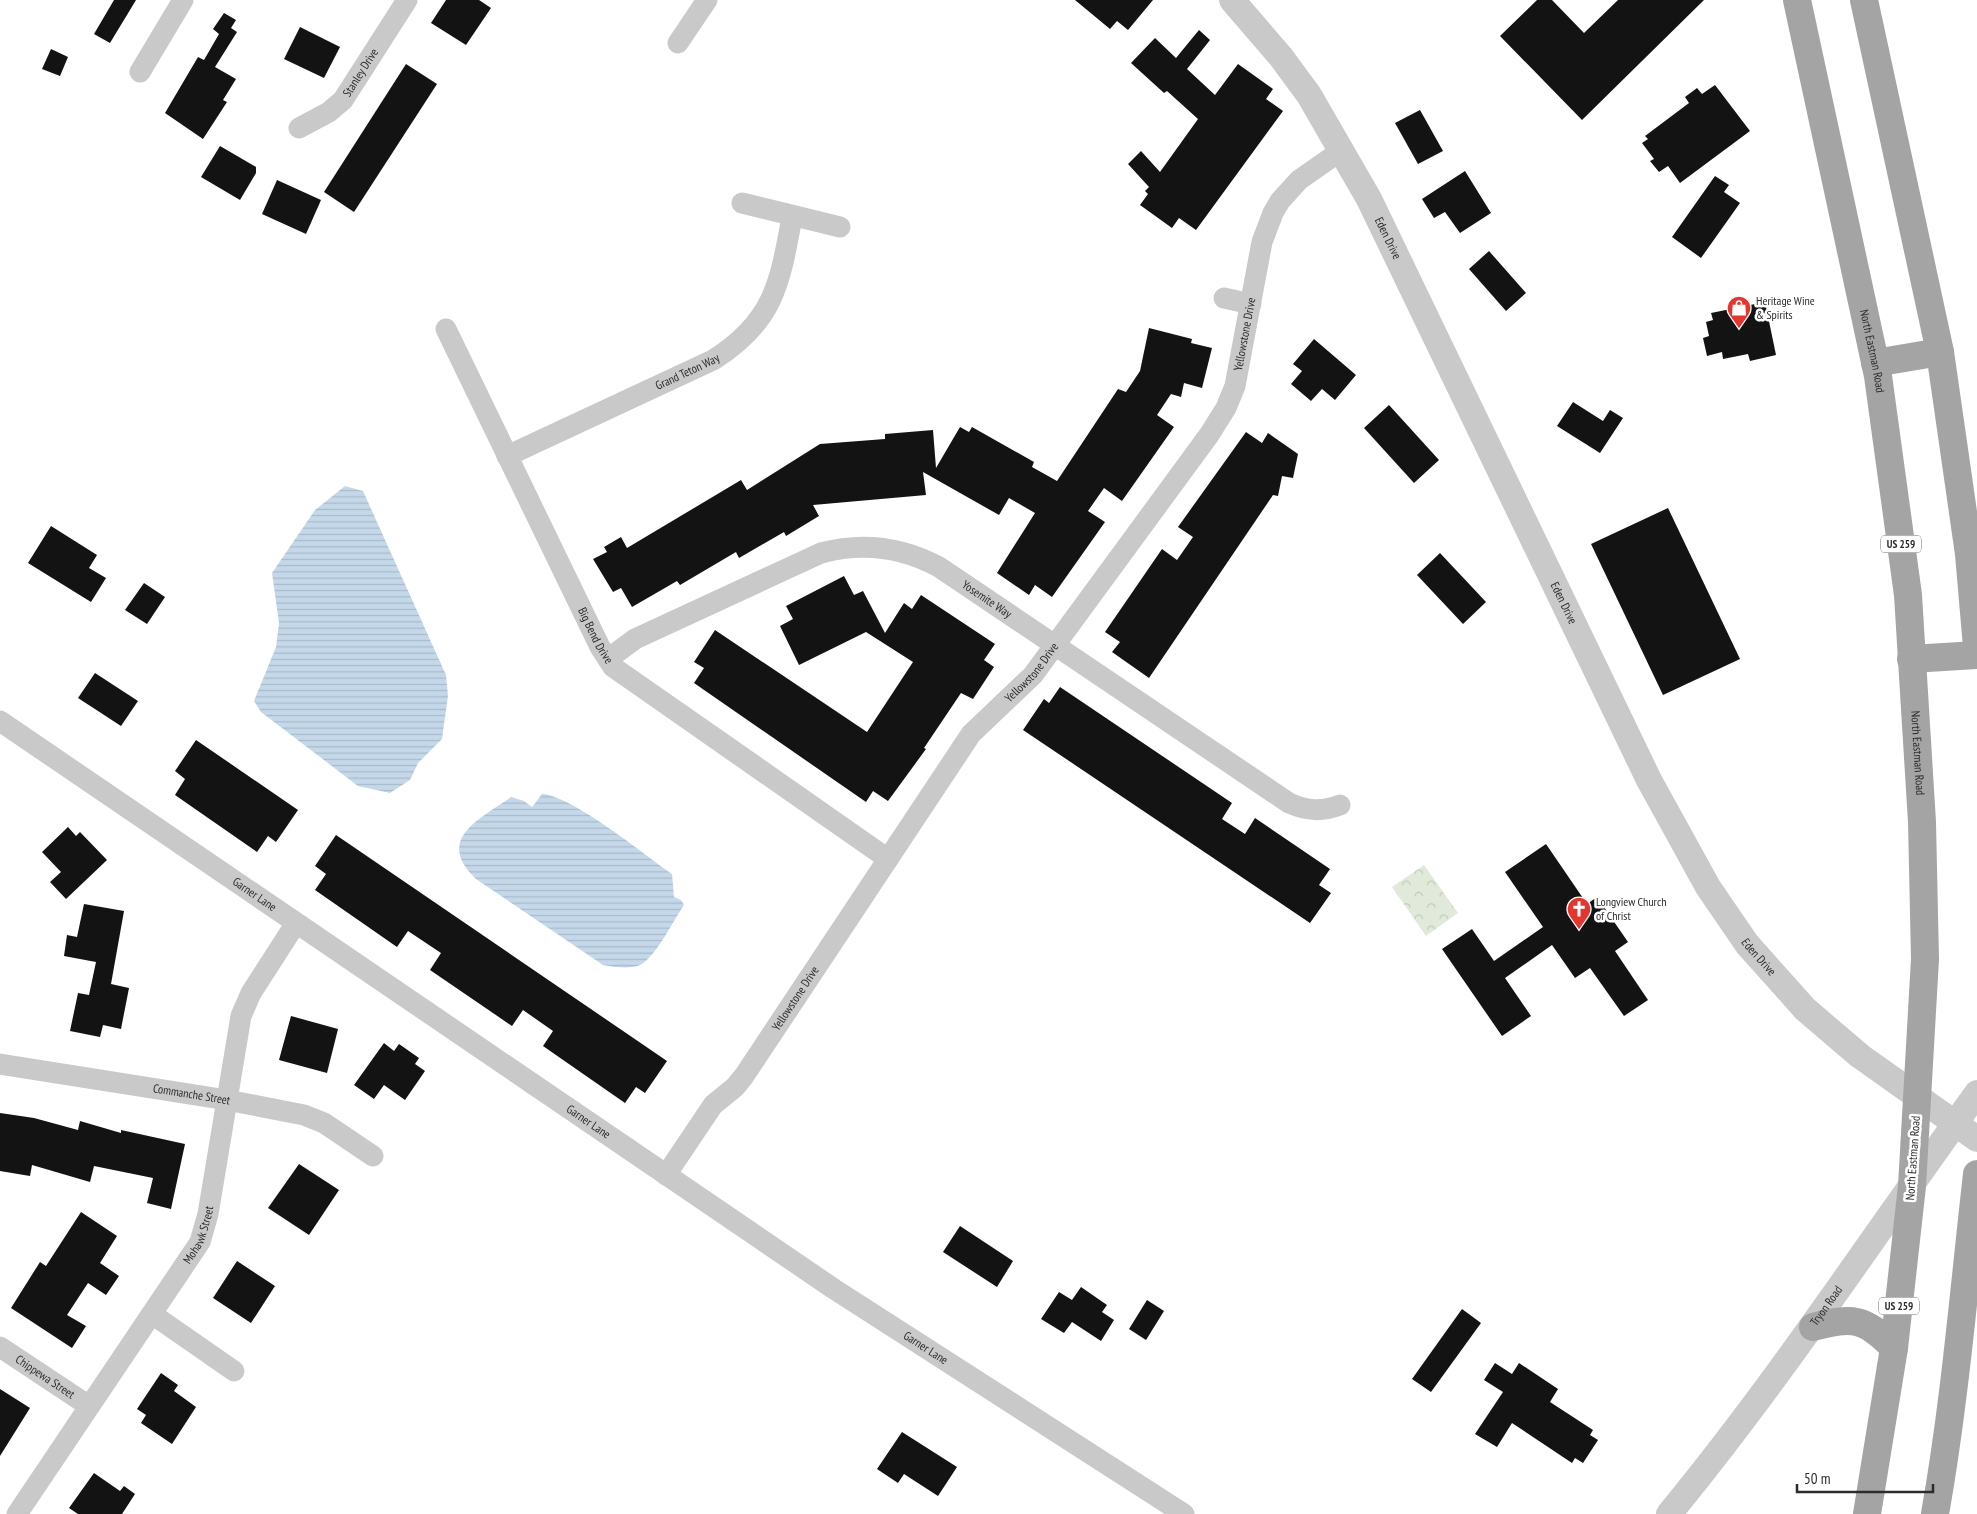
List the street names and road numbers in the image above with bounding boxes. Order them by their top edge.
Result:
street label: Stanley Drive [339,45,381,99]
street label: Eden Drive [1372,215,1405,262]
street label: Yellowstone Drive [1230,296,1258,372]
street label: North Eastman Road [1857,308,1888,394]
street label: Grand Teton Way [653,350,722,393]
road number: US 259 [1881,536,1921,552]
street label: Yosemite Way [959,577,1015,621]
street label: Eden Drive [1548,579,1581,626]
street label: Big Bend Drive [575,605,617,666]
street label: Yellowstone Drive [1001,639,1061,705]
street label: North Eastman Road [1908,710,1928,796]
street label: Garner Lane [230,874,280,914]
street label: Eden Drive [1738,935,1780,978]
street label: Yellowstone Drive [768,963,822,1033]
street label: Commanche Street [152,1080,232,1108]
street label: Garner Lane [564,1101,614,1142]
street label: North Eastman Road [1902,1115,1923,1201]
street label: Mohawk Street [180,1204,216,1266]
street label: Tryon Road [1807,1283,1845,1328]
road number: US 259 [1879,1298,1919,1314]
street label: Garner Lane [901,1328,951,1367]
street label: Chippewa Street [13,1351,78,1402]

